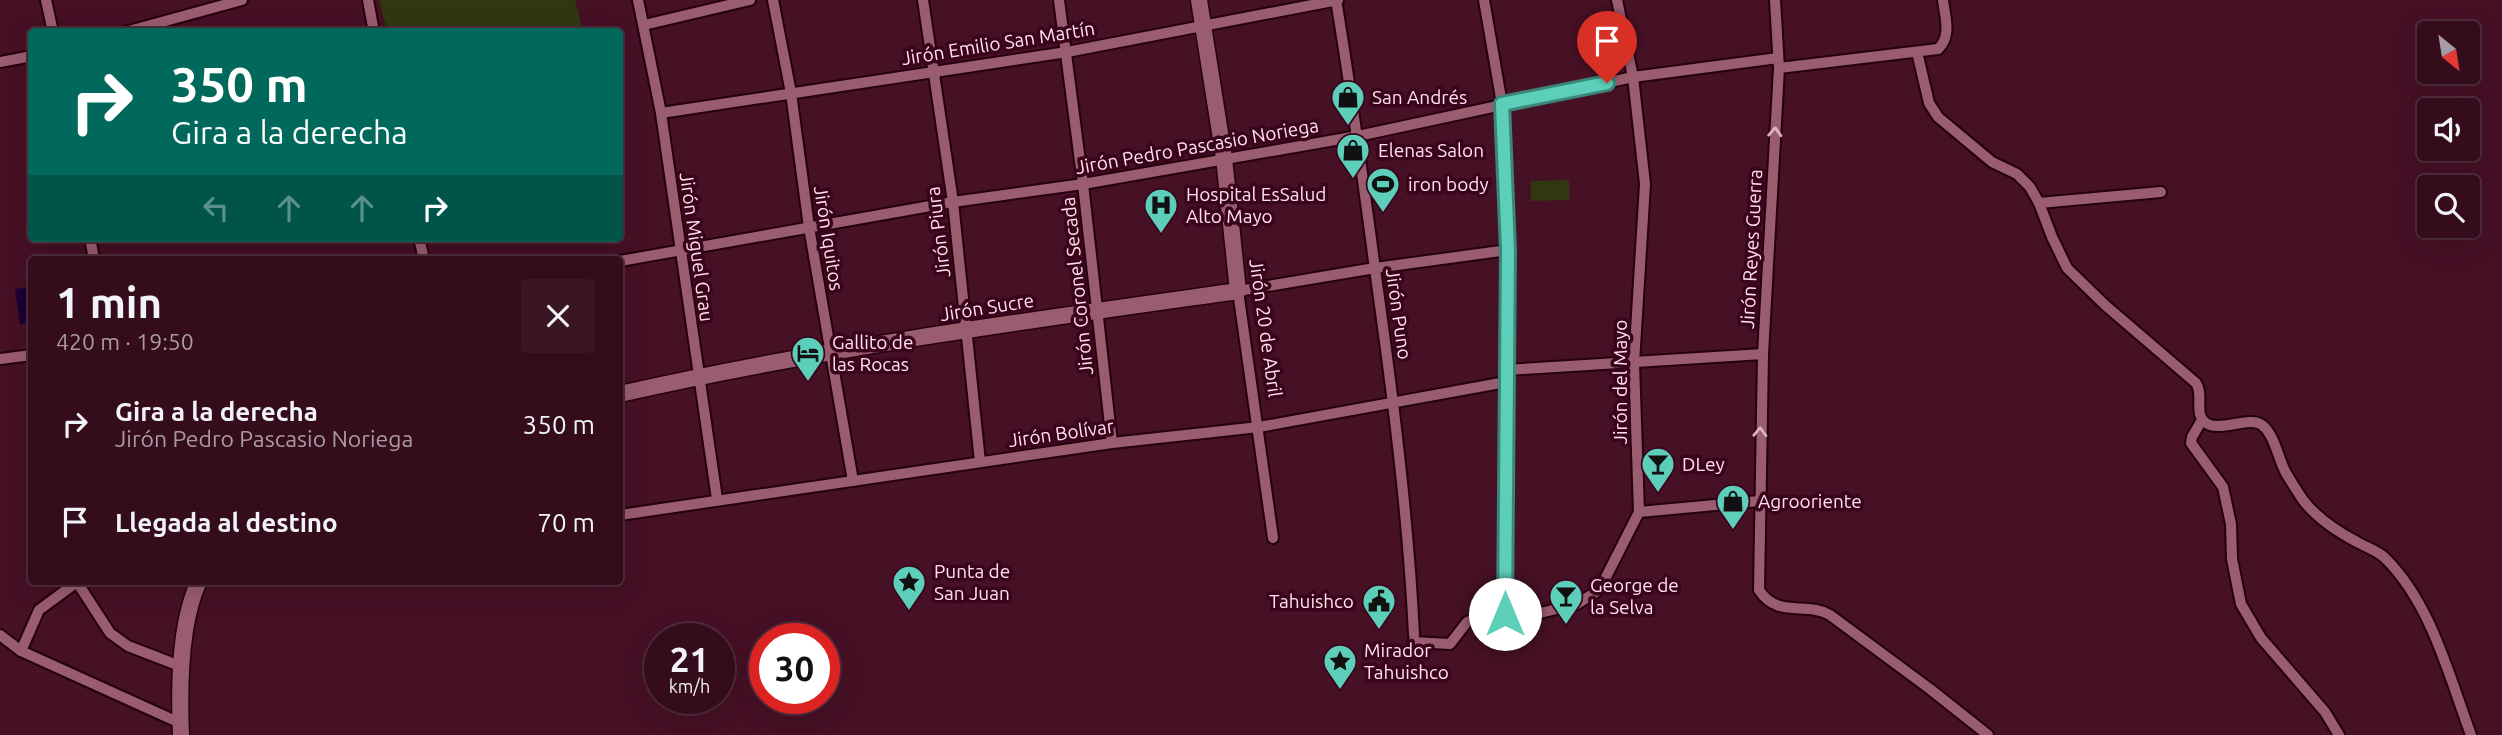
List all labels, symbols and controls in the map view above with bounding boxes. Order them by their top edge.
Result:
pin [1577,11,1637,83]
street label: Jirón Emilio San Martín [900,17,1096,69]
north arrow [2417,21,2480,84]
map controls [2417,21,2480,238]
icon: arrive [1588,22,1626,60]
icon: right [56,56,147,147]
text: 350 m [171,56,308,111]
shop icon: San Andrés [1329,78,1367,127]
place label: San Andrés [1372,86,1467,108]
button: sound [2417,98,2480,161]
text: Gira a la derecha [171,114,408,150]
street label: Jirón Pedro Pascasio Noriega [1074,114,1320,178]
one-way arrow [1768,126,1783,137]
shop icon: Elenas Salon [1334,131,1372,180]
place label: Elenas Salon [1378,139,1484,161]
sports icon: iron body [1364,165,1402,214]
street label: Jirón Reyes Guerra [1736,169,1766,329]
street label: Jirón Miguel Grau [676,171,718,323]
place label: iron body [1408,173,1489,195]
button: search [2417,175,2480,238]
place label: Hospital EsSalud Alto Mayo [1186,183,1326,227]
street label: Jirón Iquitos [810,184,848,292]
street label: Jirón Piura [922,185,954,279]
hospital icon: Hospital EsSalud Alto Mayo [1142,186,1180,235]
icon: left [197,189,235,227]
icon: ahead [270,189,308,227]
icon: ahead [343,189,381,227]
icon: right [416,189,454,227]
street label: Jirón Coronel Secada [1057,196,1097,376]
street label: Jirón 20 de Abril [1245,257,1287,399]
street label: Jirón Puno [1382,267,1416,361]
text: 1 min [56,279,162,326]
button: close [521,279,595,353]
street label: Jirón Sucre [938,289,1036,325]
street label: Jirón del Mayo [1609,320,1631,444]
text: 420 m · 19:50 [56,329,194,354]
place label: Gallito de las Rocas [832,331,913,375]
hotel icon: Gallito de las Rocas [789,334,827,383]
text: Gira a la derecha [115,397,318,426]
icon: right [56,405,94,443]
text: 350 m [523,410,595,439]
street label: Jirón Bolívar [1007,415,1115,451]
text: Jirón Pedro Pascasio Noriega [115,426,413,451]
one-way arrow [1753,427,1768,438]
bar icon: DLey [1639,445,1677,494]
place label: DLey [1682,453,1725,475]
shop icon: Agrooriente [1714,482,1752,531]
place label: Agrooriente [1758,490,1862,512]
icon: arrive [56,503,94,541]
text: Llegada al destino [115,508,338,537]
text: 70 m [537,508,595,537]
place label: Punta de San Juan [934,560,1010,604]
place icon: Punta de San Juan [890,563,928,612]
place label: George de la Selva [1590,574,1679,618]
position arrow [1468,577,1542,651]
bar icon: George de la Selva [1547,577,1585,626]
public building icon: Tahuishco [1360,582,1398,631]
place label: Tahuishco [1269,590,1354,612]
speed limit sign: 30 [749,623,840,714]
text: 21 [670,639,709,679]
place label: Mirador Tahuishco [1364,639,1449,683]
place icon: Mirador Tahuishco [1321,642,1359,691]
text: km/h [669,676,710,696]

